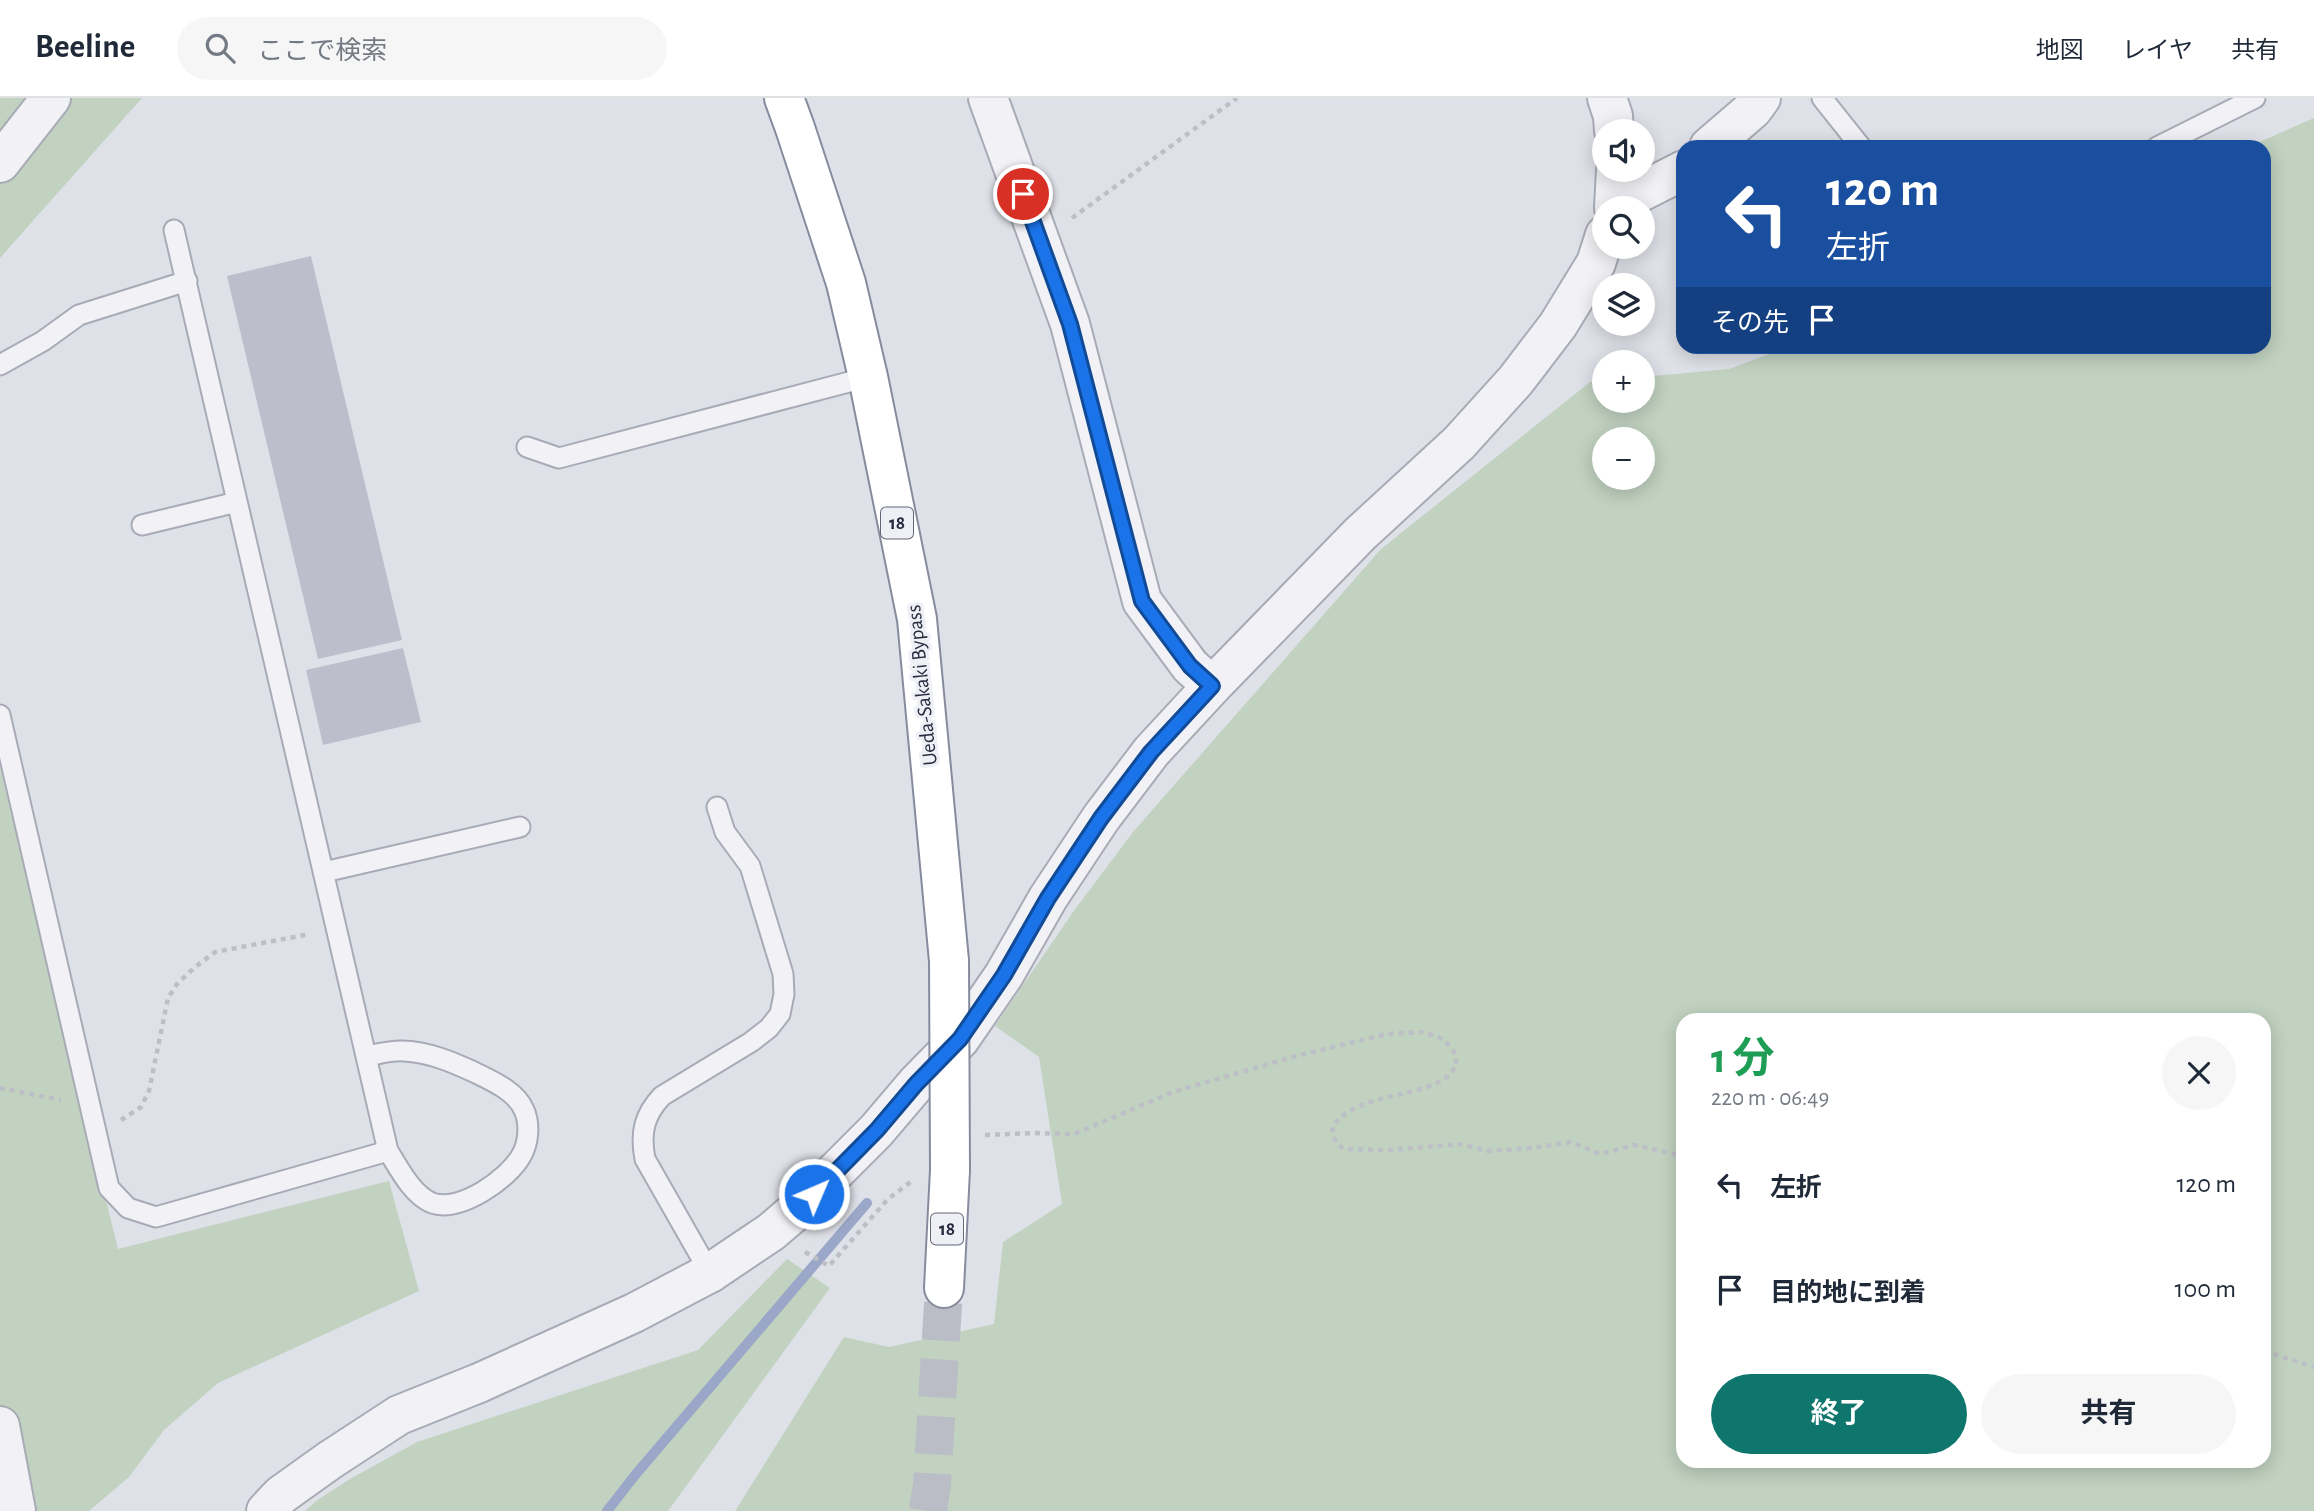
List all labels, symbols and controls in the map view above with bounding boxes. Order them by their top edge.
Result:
search box [177,17,667,80]
icon: search [201,29,239,67]
text: Beeline [35,31,135,64]
text: ここで検索 [257,38,387,64]
text: 地図 [2036,39,2084,63]
text: レイヤ [2122,39,2193,63]
text: 共有 [2231,39,2279,63]
map controls [1592,119,1655,490]
button: sound [1592,119,1655,182]
pin [993,164,1053,224]
text: 120 m [1826,166,1939,215]
icon: left [1711,168,1802,259]
icon: arrive [1004,175,1042,213]
button: search [1592,196,1655,259]
text: 左折 [1826,232,1890,264]
button: layers [1592,273,1655,336]
icon: arrive [1803,301,1841,339]
text: その先 [1711,310,1789,336]
button: + [1592,350,1655,413]
button: − [1592,427,1655,490]
road number: 18 [881,508,913,538]
street label: Ueda-Sakaki Bypass [903,604,941,766]
button: close [2162,1036,2236,1110]
text: 1 分 [1711,1038,1774,1080]
text: 220 m · 06:49 [1711,1087,1829,1110]
position arrow [777,1157,851,1231]
icon: left [1711,1166,1749,1204]
text: 120 m [2176,1171,2236,1197]
text: 左折 [1770,1175,1822,1201]
road number: 18 [931,1214,963,1245]
icon: arrive [1711,1271,1749,1309]
text: 100 m [2175,1276,2236,1302]
text: 目的地に到着 [1770,1280,1926,1306]
button: 終了 [1711,1374,1967,1454]
button: 共有 [1981,1374,2236,1454]

